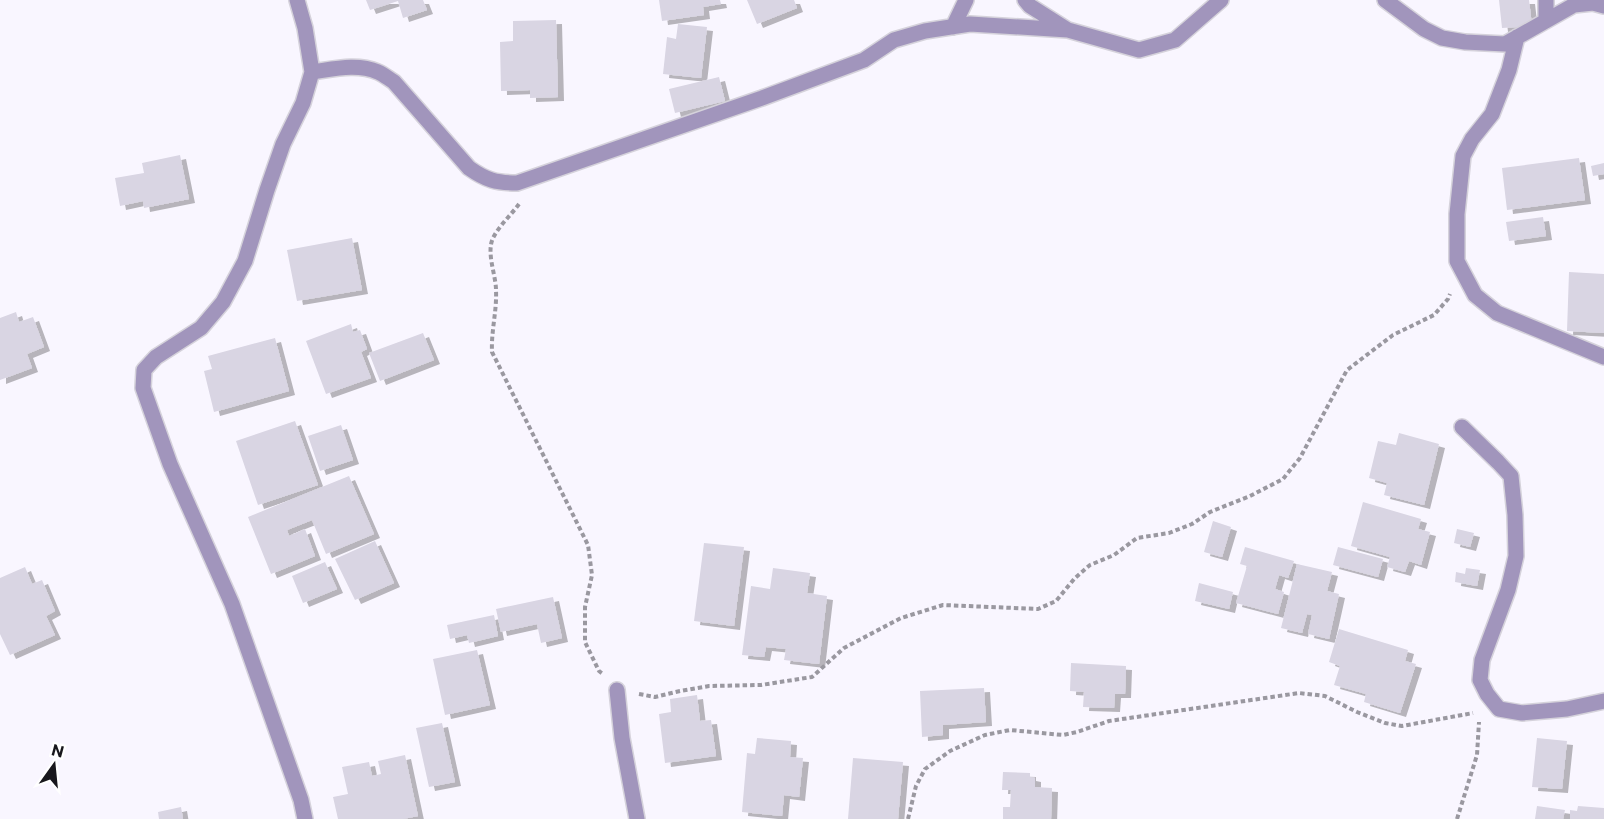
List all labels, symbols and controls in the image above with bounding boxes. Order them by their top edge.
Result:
north arrow [24,735,84,795]
text: N [50,739,66,761]

